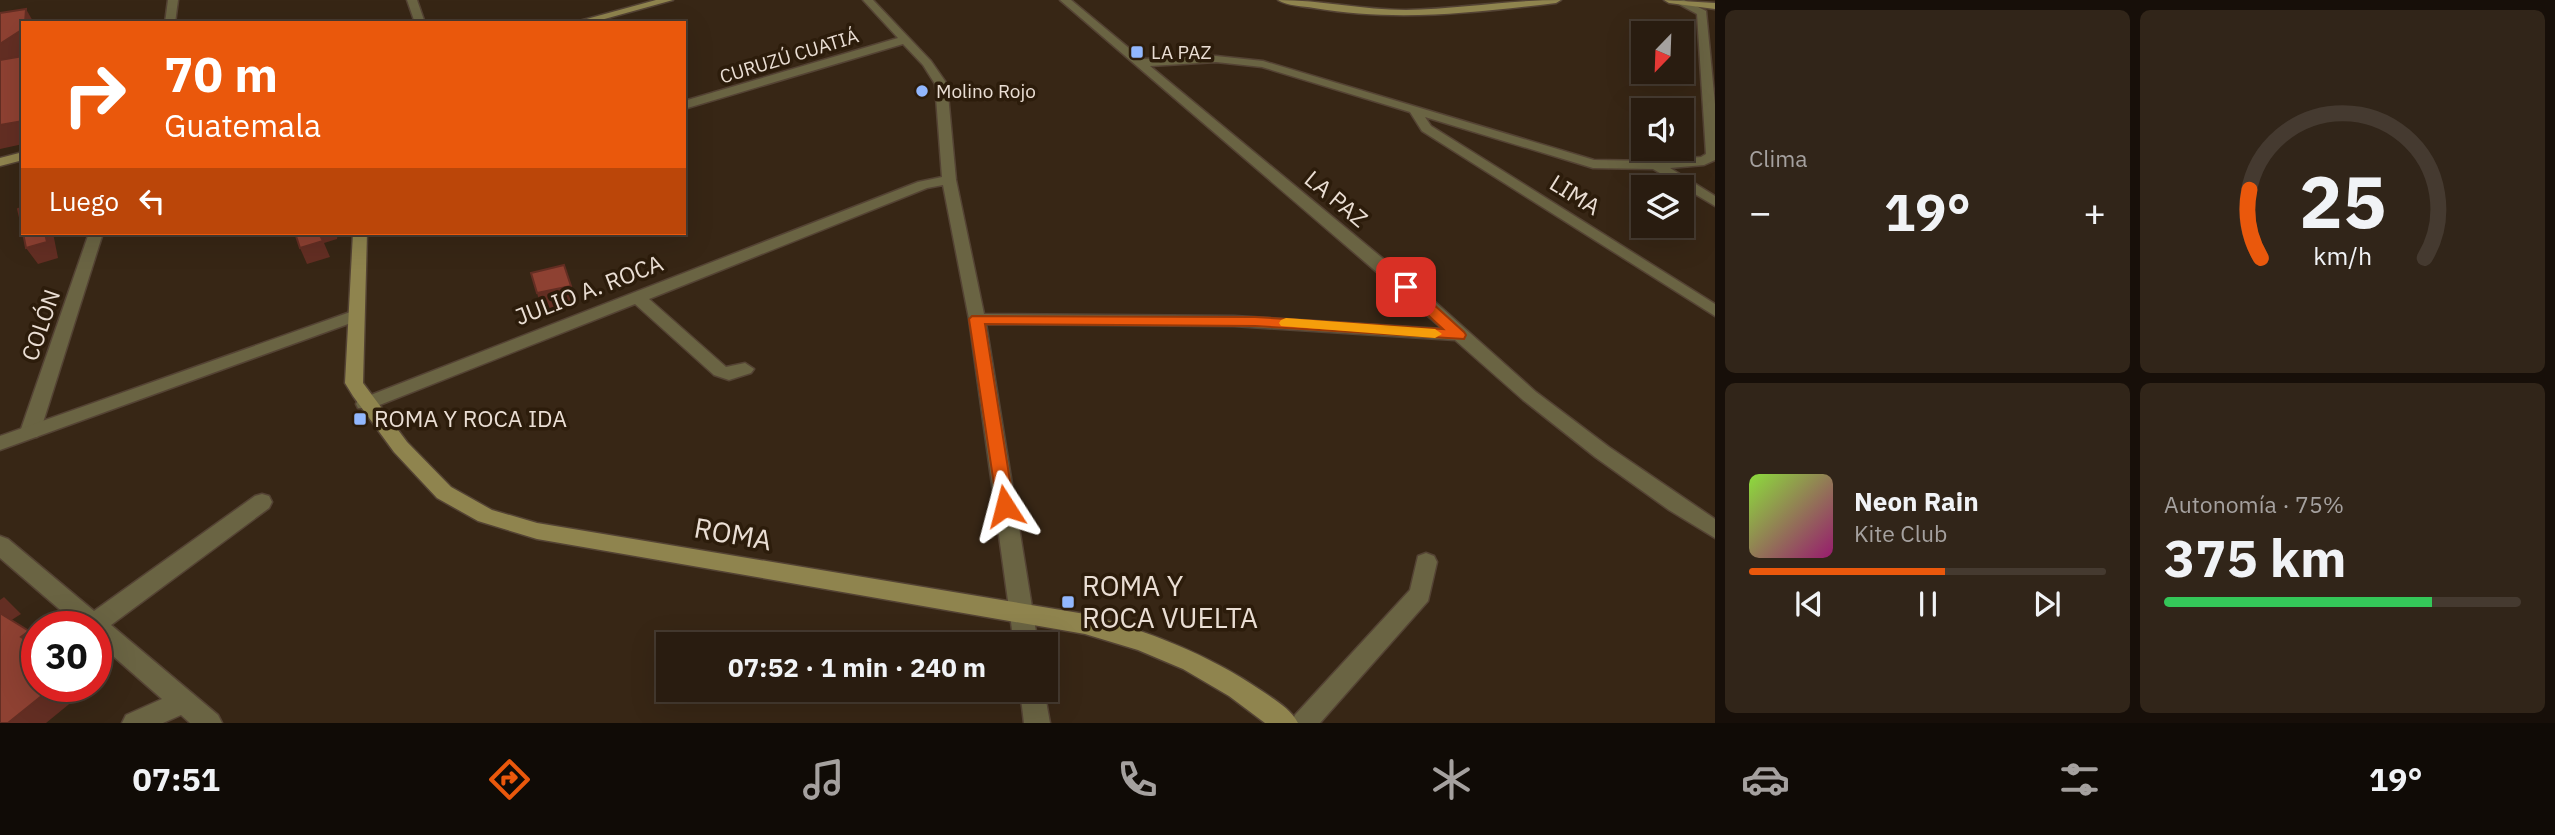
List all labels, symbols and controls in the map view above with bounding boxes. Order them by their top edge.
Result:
north arrow [1631,21,1694,84]
map controls [1631,21,1694,238]
street label: CURUZÚ CUATIÁ [717,24,861,88]
place label: LA PAZ [1151,40,1211,64]
text: 70 m [164,42,278,105]
marker: LA PAZ [1129,44,1145,60]
icon: right [49,49,140,140]
place label: Molino Rojo [936,79,1036,103]
marker: Molino Rojo [914,83,930,99]
button: sound [1631,98,1694,161]
text: Guatemala [164,104,321,146]
text: Clima [1749,143,1808,173]
text: 25 [2299,153,2386,248]
street label: LA PAZ [1299,163,1374,233]
street label: LIMA [1545,167,1607,221]
button: layers [1631,175,1694,238]
text: 19° [1884,178,1971,245]
icon: left [133,182,171,220]
text: Luego [49,184,119,218]
text: − [1749,187,1772,236]
text: + [2083,187,2106,236]
text: km/h [2313,238,2372,271]
street label: JULIO A. ROCA [510,247,667,331]
pin [1376,257,1436,317]
icon: arrive [1387,268,1425,306]
street label: COLÓN [14,285,66,364]
place label: ROMA Y ROCA IDA [374,403,567,433]
marker: ROMA Y ROCA IDA [352,411,368,427]
position arrow [968,469,1042,543]
text: Neon Rain [1854,484,1979,518]
text: Autonomía · 75% [2164,489,2344,519]
street label: ROMA [691,509,775,559]
text: Kite Club [1854,518,1947,548]
text: 375 km [2164,524,2346,591]
place label: ROMA Y ROCA VUELTA [1082,567,1258,636]
icon: previous [1790,585,1828,623]
icon: pause [1909,585,1947,623]
icon: next [2028,585,2066,623]
marker: ROMA Y ROCA VUELTA [1060,594,1076,610]
speed limit sign: 30 [21,611,112,702]
text: 07:52 · 1 min · 240 m [728,650,986,684]
icon: directions [485,755,534,804]
icon: music [799,755,848,804]
icon: phone [1113,755,1162,804]
icon: climate [1427,755,1476,804]
icon: car [1741,755,1790,804]
icon: filters [2055,755,2104,804]
text: 07:51 [133,758,220,800]
text: 19° [2369,758,2422,800]

